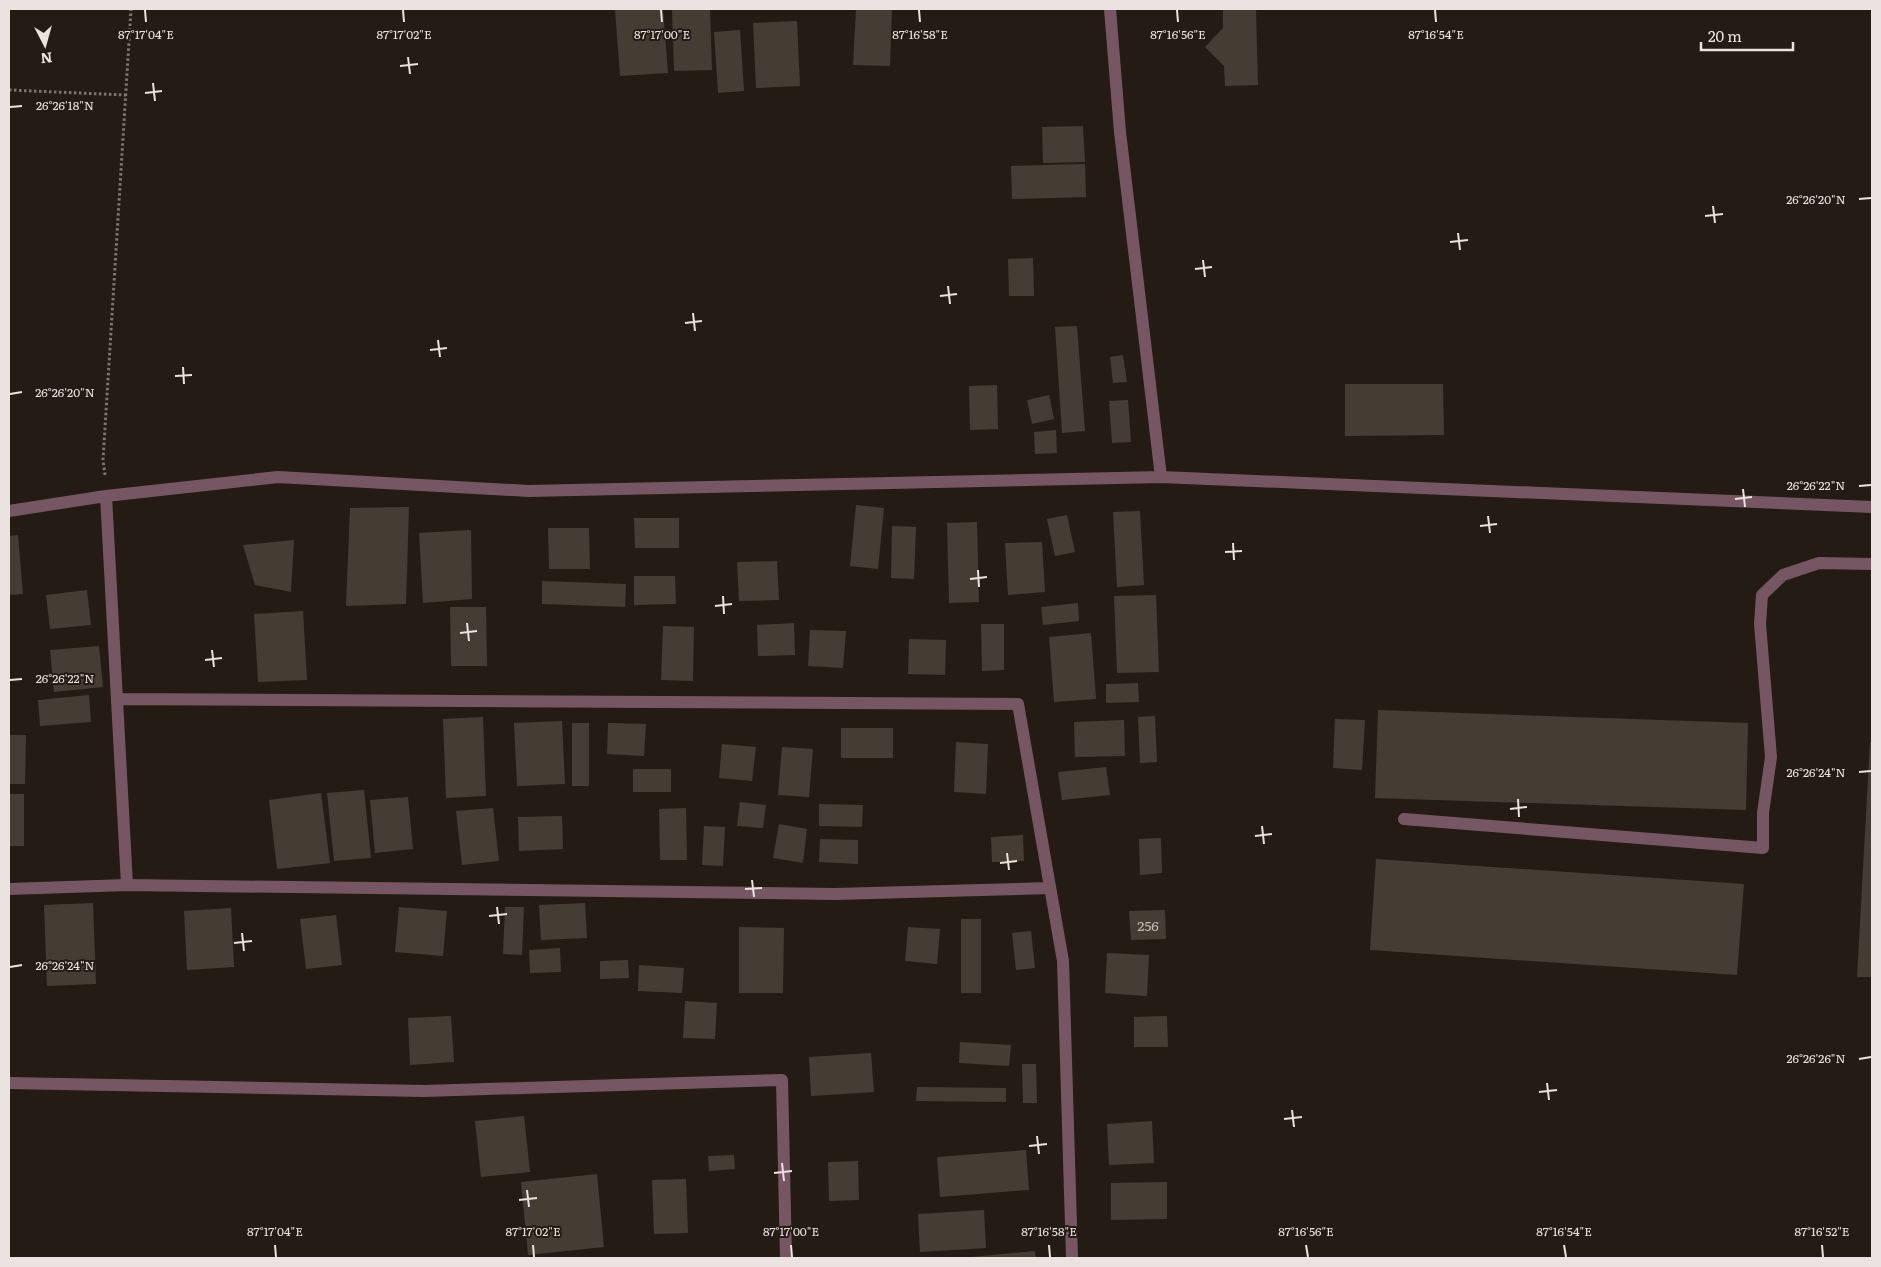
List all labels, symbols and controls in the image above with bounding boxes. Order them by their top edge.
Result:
north arrow [20,20,70,70]
scale bar [1701,20,1794,52]
text: 20 m [1708,24,1742,47]
text: 87°17'04"E [118,25,174,43]
text: 87°17'02"E [376,25,432,43]
text: 87°17'00"E [634,25,690,43]
text: 87°16'58"E [892,25,948,43]
text: 87°16'56"E [1150,25,1206,43]
text: 87°16'54"E [1408,25,1464,43]
text: N [39,48,53,70]
text: 26°26'18"N [36,96,94,114]
text: 26°26'20"N [1786,190,1846,208]
text: 26°26'20"N [35,383,95,401]
text: 26°26'22"N [1787,476,1845,494]
text: 26°26'22"N [36,669,94,687]
text: 26°26'24"N [1786,763,1846,781]
house number: 256 [1137,915,1159,935]
text: 26°26'24"N [35,956,95,974]
text: 26°26'26"N [1786,1049,1846,1067]
text: 87°17'04"E [247,1222,303,1240]
text: 87°17'02"E [505,1222,561,1240]
text: 87°17'00"E [763,1222,819,1240]
text: 87°16'58"E [1021,1222,1077,1240]
text: 87°16'56"E [1278,1222,1334,1240]
text: 87°16'54"E [1536,1222,1592,1240]
text: 87°16'52"E [1794,1222,1850,1240]

